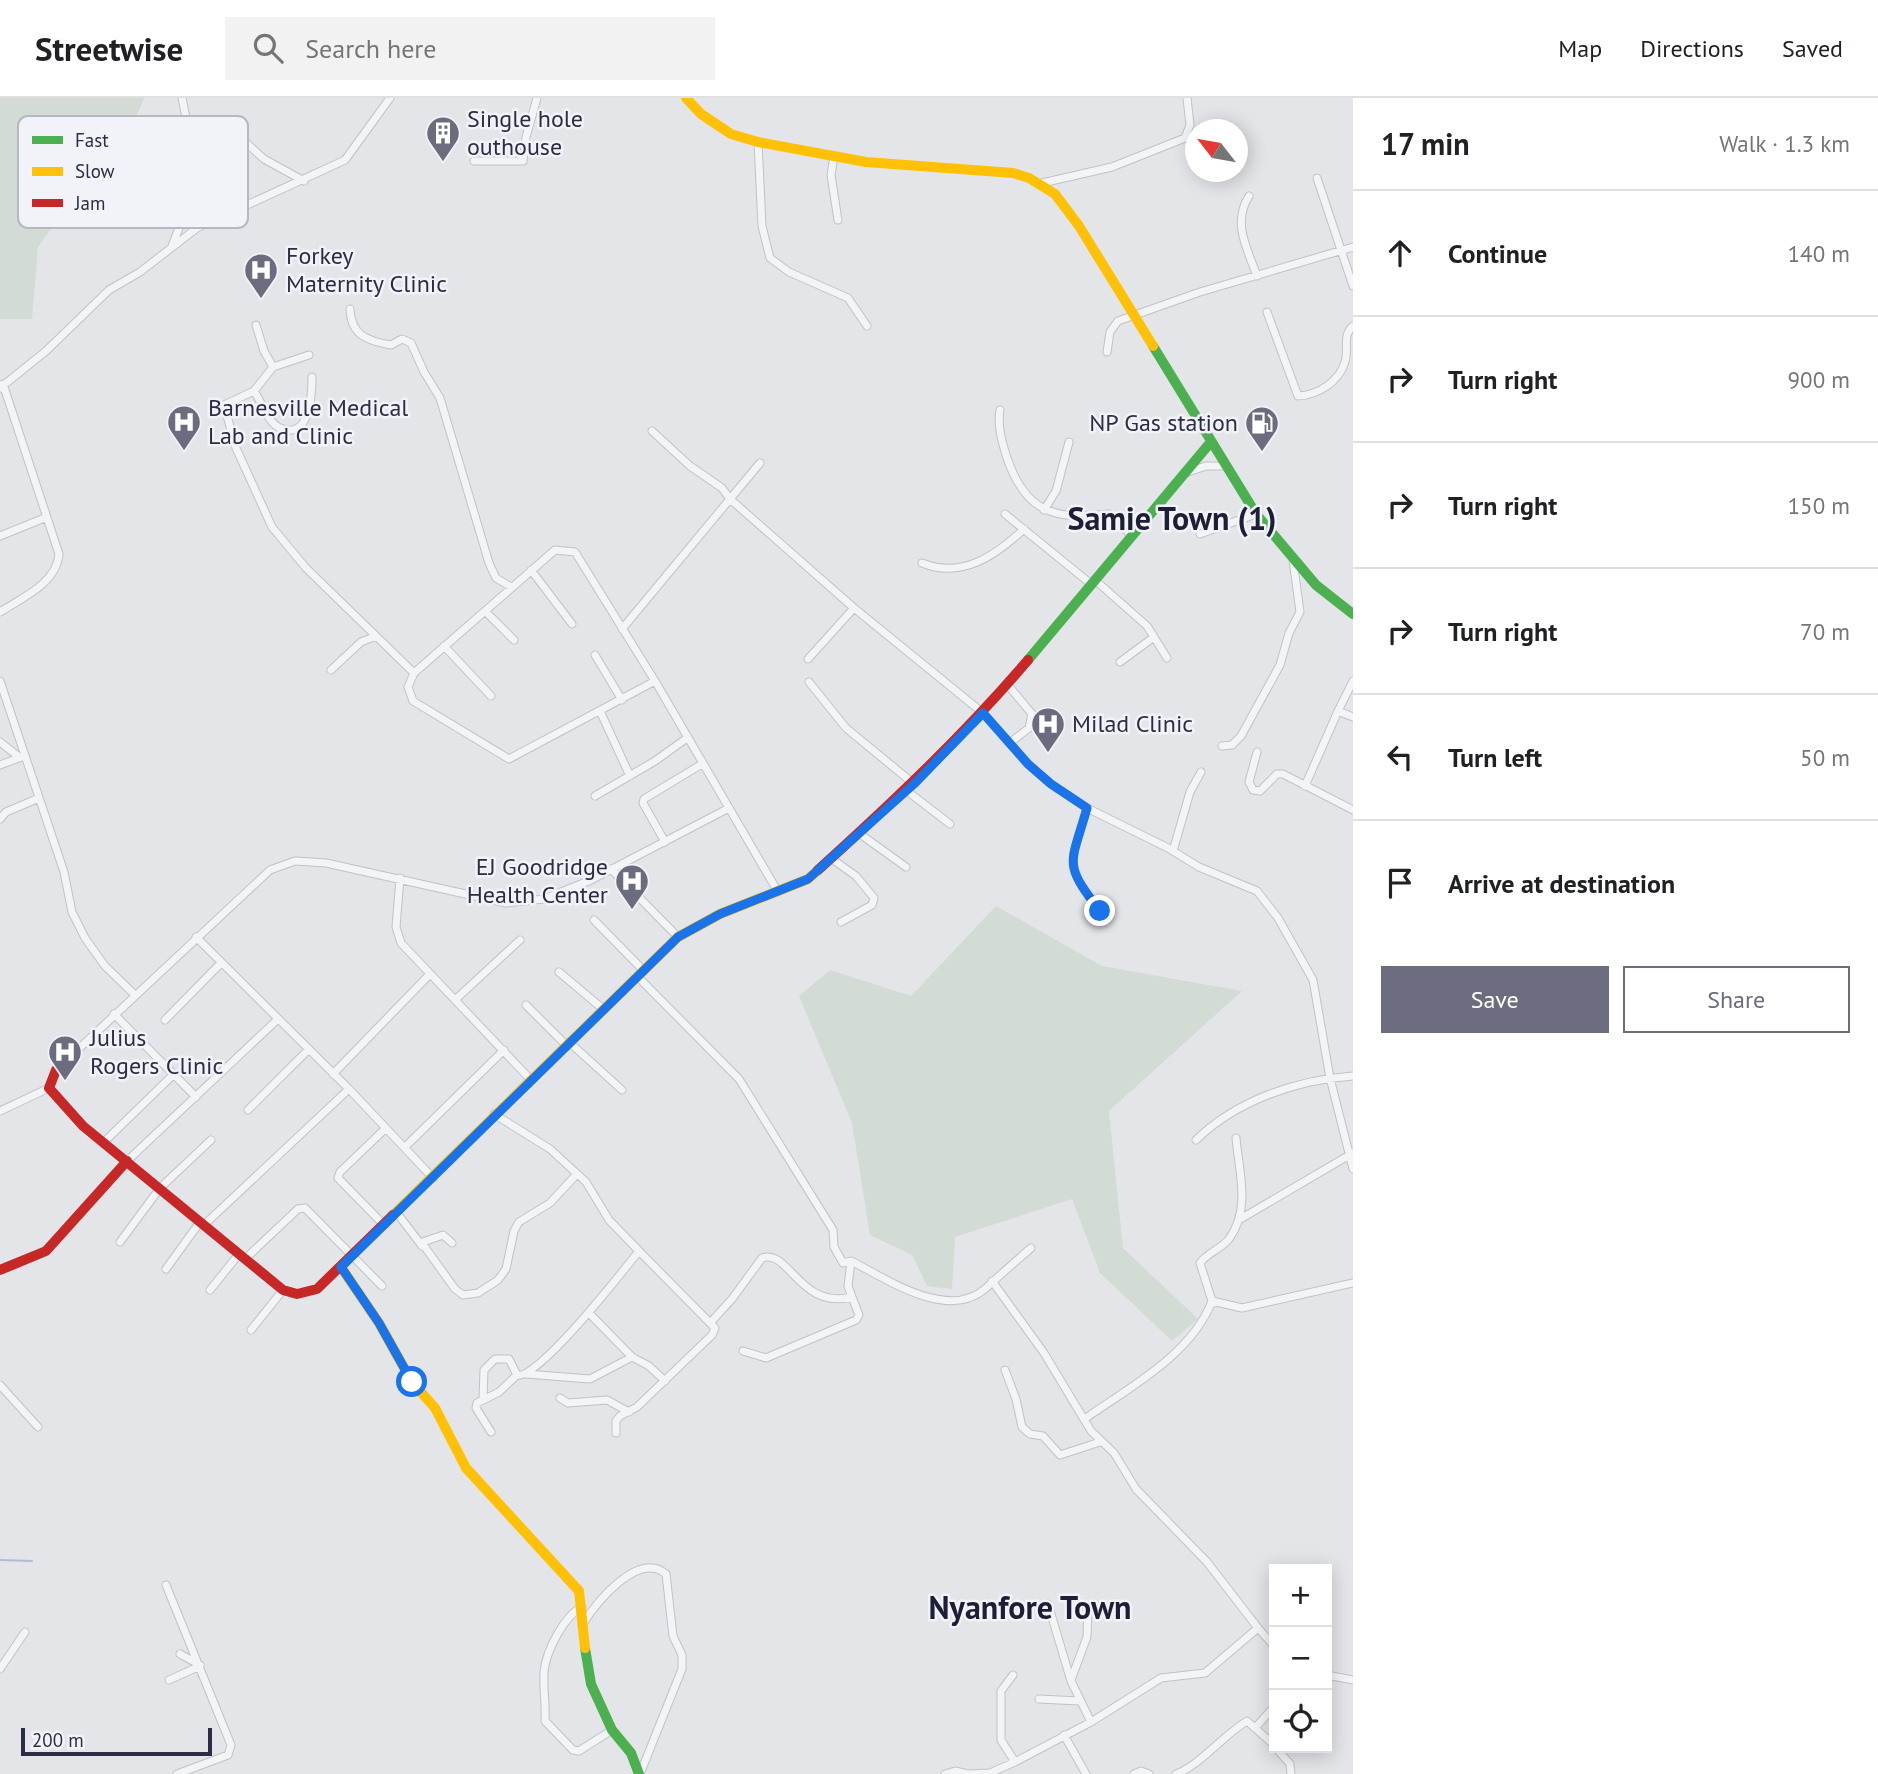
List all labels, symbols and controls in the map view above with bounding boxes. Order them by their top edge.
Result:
search box [225,17,715,80]
text: Streetwise [35,27,183,70]
icon: search [249,29,287,67]
text: Search here [305,32,436,65]
text: Map [1558,33,1602,64]
text: Directions [1640,33,1744,64]
text: Saved [1782,33,1843,64]
place label: Single hole outhouse [467,103,583,162]
building icon: Single hole outhouse [424,114,462,163]
legend [18,116,248,228]
north arrow [1185,119,1248,182]
text: 17 min [1381,124,1470,163]
text: Fast [75,128,109,152]
text: Walk · 1.3 km [1719,129,1850,158]
text: Slow [75,159,115,183]
text: Jam [74,191,105,215]
icon: ahead [1381,234,1419,272]
text: Continue [1448,237,1547,270]
text: 140 m [1788,239,1850,268]
place label: Forkey Maternity Clinic [286,240,447,299]
hospital icon: Forkey Maternity Clinic [242,251,280,300]
icon: right [1381,360,1419,398]
text: Turn right [1448,363,1557,396]
text: 900 m [1788,365,1850,394]
place label: Barnesville Medical Lab and Clinic [208,392,408,451]
hospital icon: Barnesville Medical Lab and Clinic [165,403,203,452]
fuel station icon: NP Gas station [1243,404,1281,453]
place label: NP Gas station [1089,407,1238,438]
icon: right [1381,486,1419,524]
text: Turn right [1448,489,1557,522]
text: 150 m [1788,491,1850,520]
district label: Samie Town (1) [1067,497,1277,539]
icon: right [1381,612,1419,650]
text: Turn right [1448,615,1557,648]
text: 70 m [1800,617,1850,646]
hospital icon: Milad Clinic [1029,705,1067,754]
place label: Milad Clinic [1072,708,1193,739]
icon: left [1381,738,1419,776]
text: Turn left [1448,741,1542,774]
text: 50 m [1800,743,1850,772]
place label: EJ Goodridge Health Center [467,851,608,910]
hospital icon: EJ Goodridge Health Center [613,862,651,911]
icon: arrive [1381,864,1419,902]
text: Arrive at destination [1448,867,1675,900]
route end [1084,895,1115,926]
button: Save [1381,966,1609,1033]
button: Share [1623,966,1850,1033]
place label: Julius Rogers Clinic [89,1022,223,1081]
hospital icon: Julius Rogers Clinic [46,1033,84,1082]
route start [396,1366,427,1397]
map controls [1269,1564,1332,1753]
button: + [1269,1564,1332,1627]
district label: Nyanfore Town [929,1586,1131,1628]
button: − [1269,1627,1332,1690]
button: locate [1269,1690,1332,1753]
scale bar [21,1725,212,1757]
text: 200 m [32,1728,84,1752]

